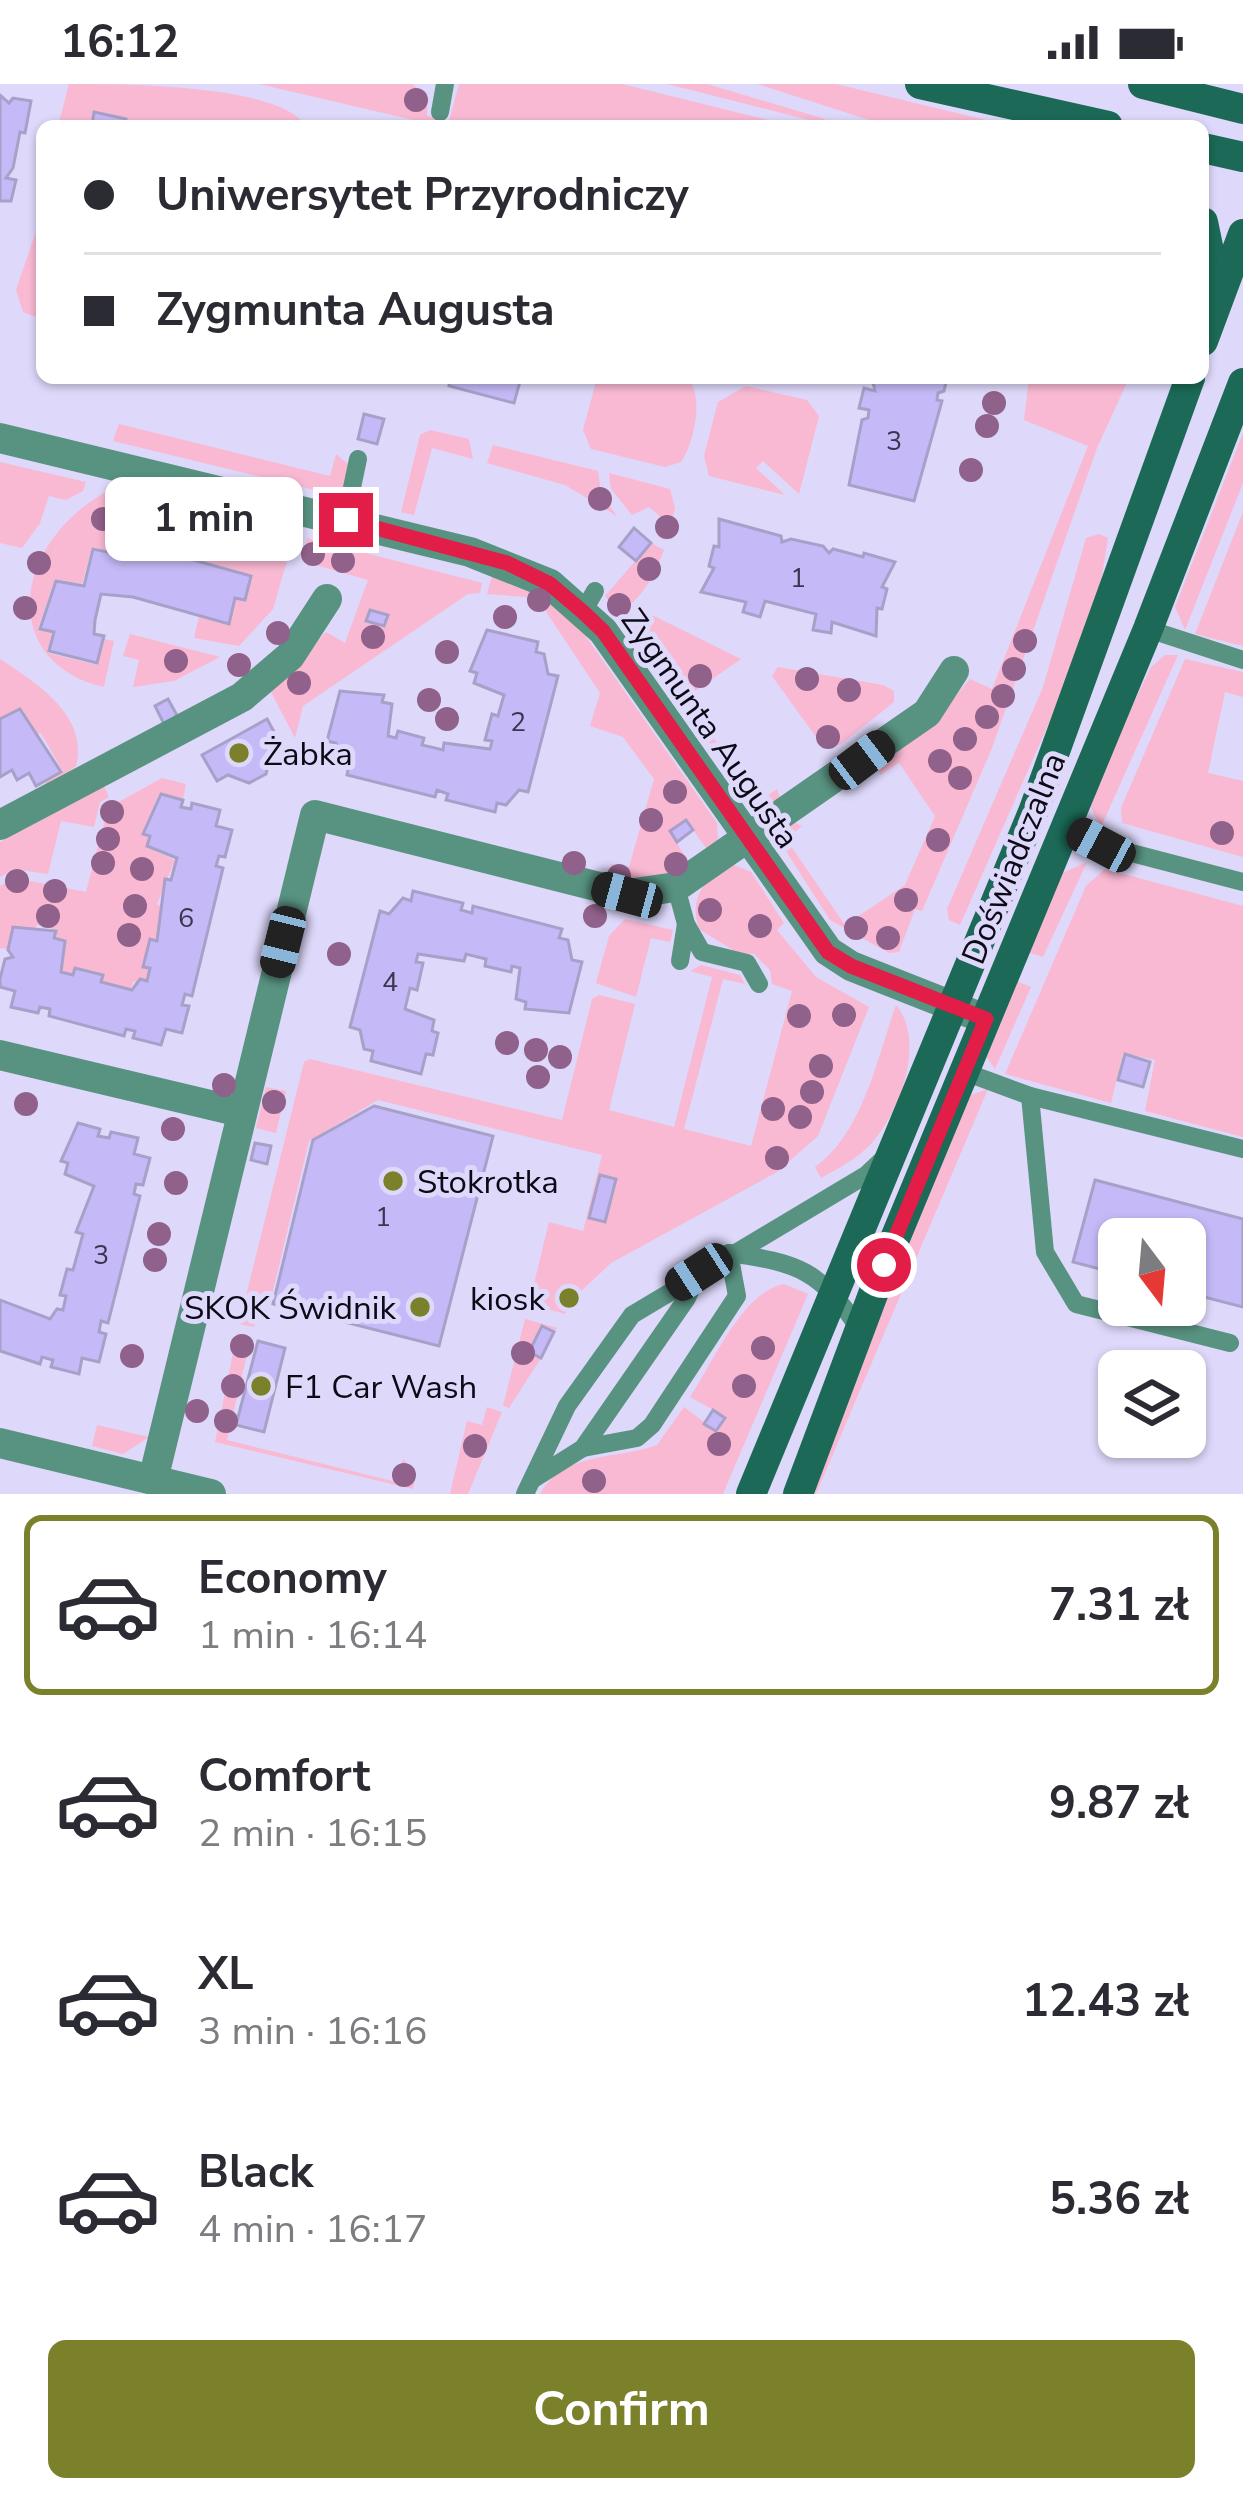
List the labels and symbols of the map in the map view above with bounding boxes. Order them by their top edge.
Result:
house number: 3 [886,423,902,460]
callout: 1 min [106,478,304,562]
route end [319,493,373,547]
house number: 1 [790,560,806,597]
street label: Zygmunta Augusta [610,600,809,858]
house number: 2 [510,704,526,741]
car [822,724,902,796]
place label: Żabka [263,732,353,777]
marker: Żabka [226,740,252,766]
street label: Doświadczalna [951,746,1077,971]
car [1061,812,1141,878]
car [588,868,666,922]
house number: 6 [178,900,194,937]
car [257,903,309,981]
house number: 4 [382,964,398,1001]
place label: Stokrotka [417,1160,559,1205]
marker: Stokrotka [380,1168,406,1194]
house number: 1 [375,1199,391,1236]
north arrow [1098,1218,1206,1326]
house number: 3 [93,1237,109,1274]
car [659,1237,739,1307]
route start [857,1238,911,1292]
place label: kiosk [470,1277,545,1322]
marker: kiosk [556,1285,582,1311]
place label: SKOK Świdnik [184,1286,396,1331]
marker: SKOK Świdnik [407,1294,433,1320]
place label: F1 Car Wash [285,1365,477,1410]
marker: F1 Car Wash [248,1373,274,1399]

